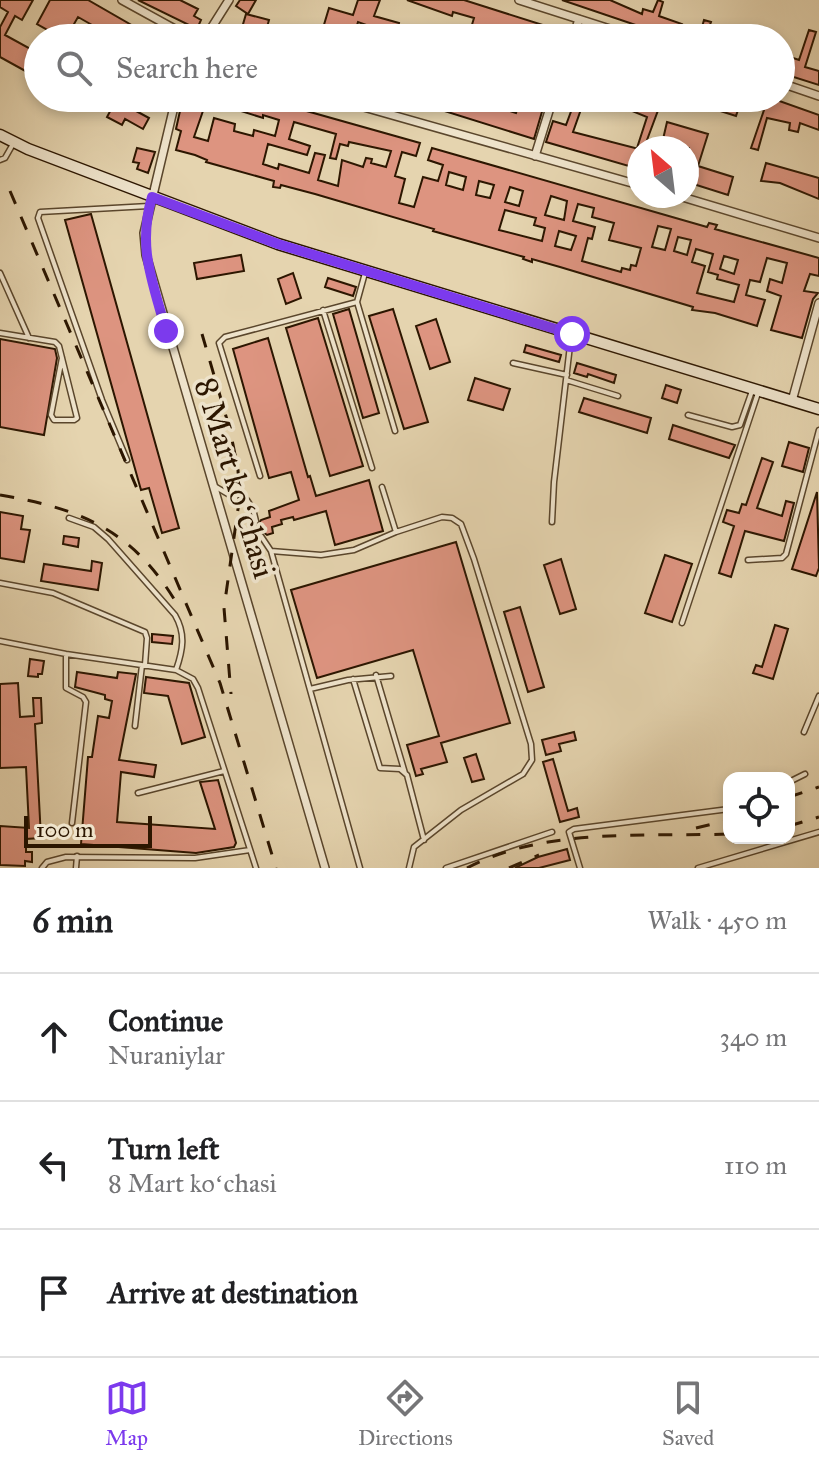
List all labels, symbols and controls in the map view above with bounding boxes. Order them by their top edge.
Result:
search box [24,24,795,112]
icon: search [52,46,96,90]
text: Search here [116,50,258,86]
north arrow [627,136,699,208]
route end [148,313,184,349]
route start [554,316,590,352]
street label: 8 Mart koʻchasi [186,373,284,583]
map controls [723,772,795,844]
button: locate [723,772,795,844]
scale bar [24,812,152,848]
text: 100 m [36,816,93,843]
text: 6 min [32,900,113,941]
text: Walk · 450 m [647,904,787,936]
text: Continue [108,1003,223,1039]
icon: ahead [32,1015,76,1059]
text: 340 m [720,1021,787,1053]
text: Nuraniylar [108,1039,225,1071]
text: Turn left [108,1131,219,1167]
icon: left [32,1143,76,1187]
text: 110 m [724,1149,787,1181]
text: 8 Mart koʻchasi [108,1167,277,1199]
icon: arrive [32,1271,76,1315]
text: Arrive at destination [108,1275,358,1311]
tab: Map [105,1376,149,1451]
tab: Directions [358,1376,453,1451]
tab: Saved [662,1376,714,1451]

